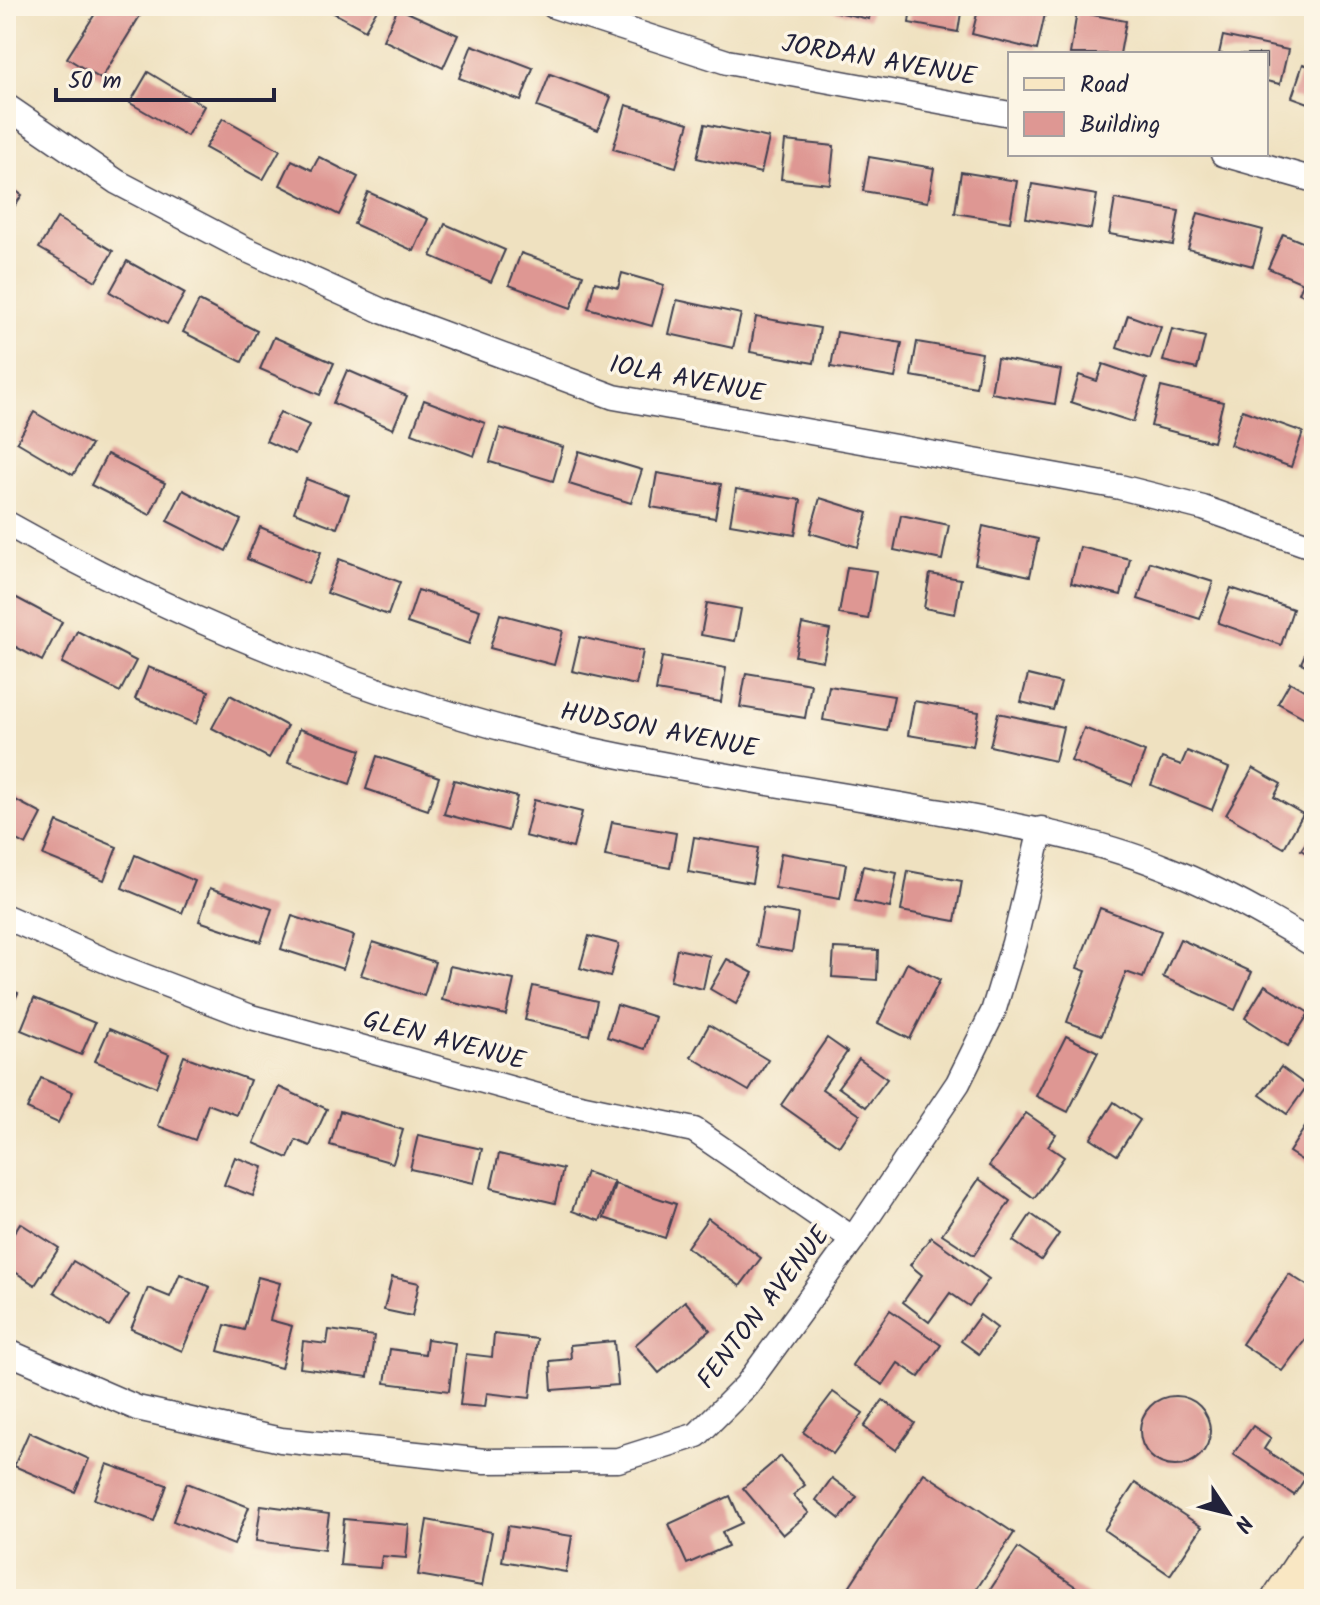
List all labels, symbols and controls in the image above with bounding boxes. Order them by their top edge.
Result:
street label: JORDAN AVENUE [778,23,980,99]
scale bar [56,52,274,102]
legend [1008,52,1268,156]
text: 50 m [68,62,122,101]
text: Road [1080,66,1129,105]
text: Building [1080,106,1160,145]
street label: IOLA AVENUE [606,344,769,416]
street label: HUDSON AVENUE [556,691,762,771]
street label: GLEN AVENUE [358,999,531,1083]
street label: FENTON AVENUE [687,1217,842,1399]
north arrow [1188,1473,1268,1553]
text: N [1224,1507,1261,1539]

